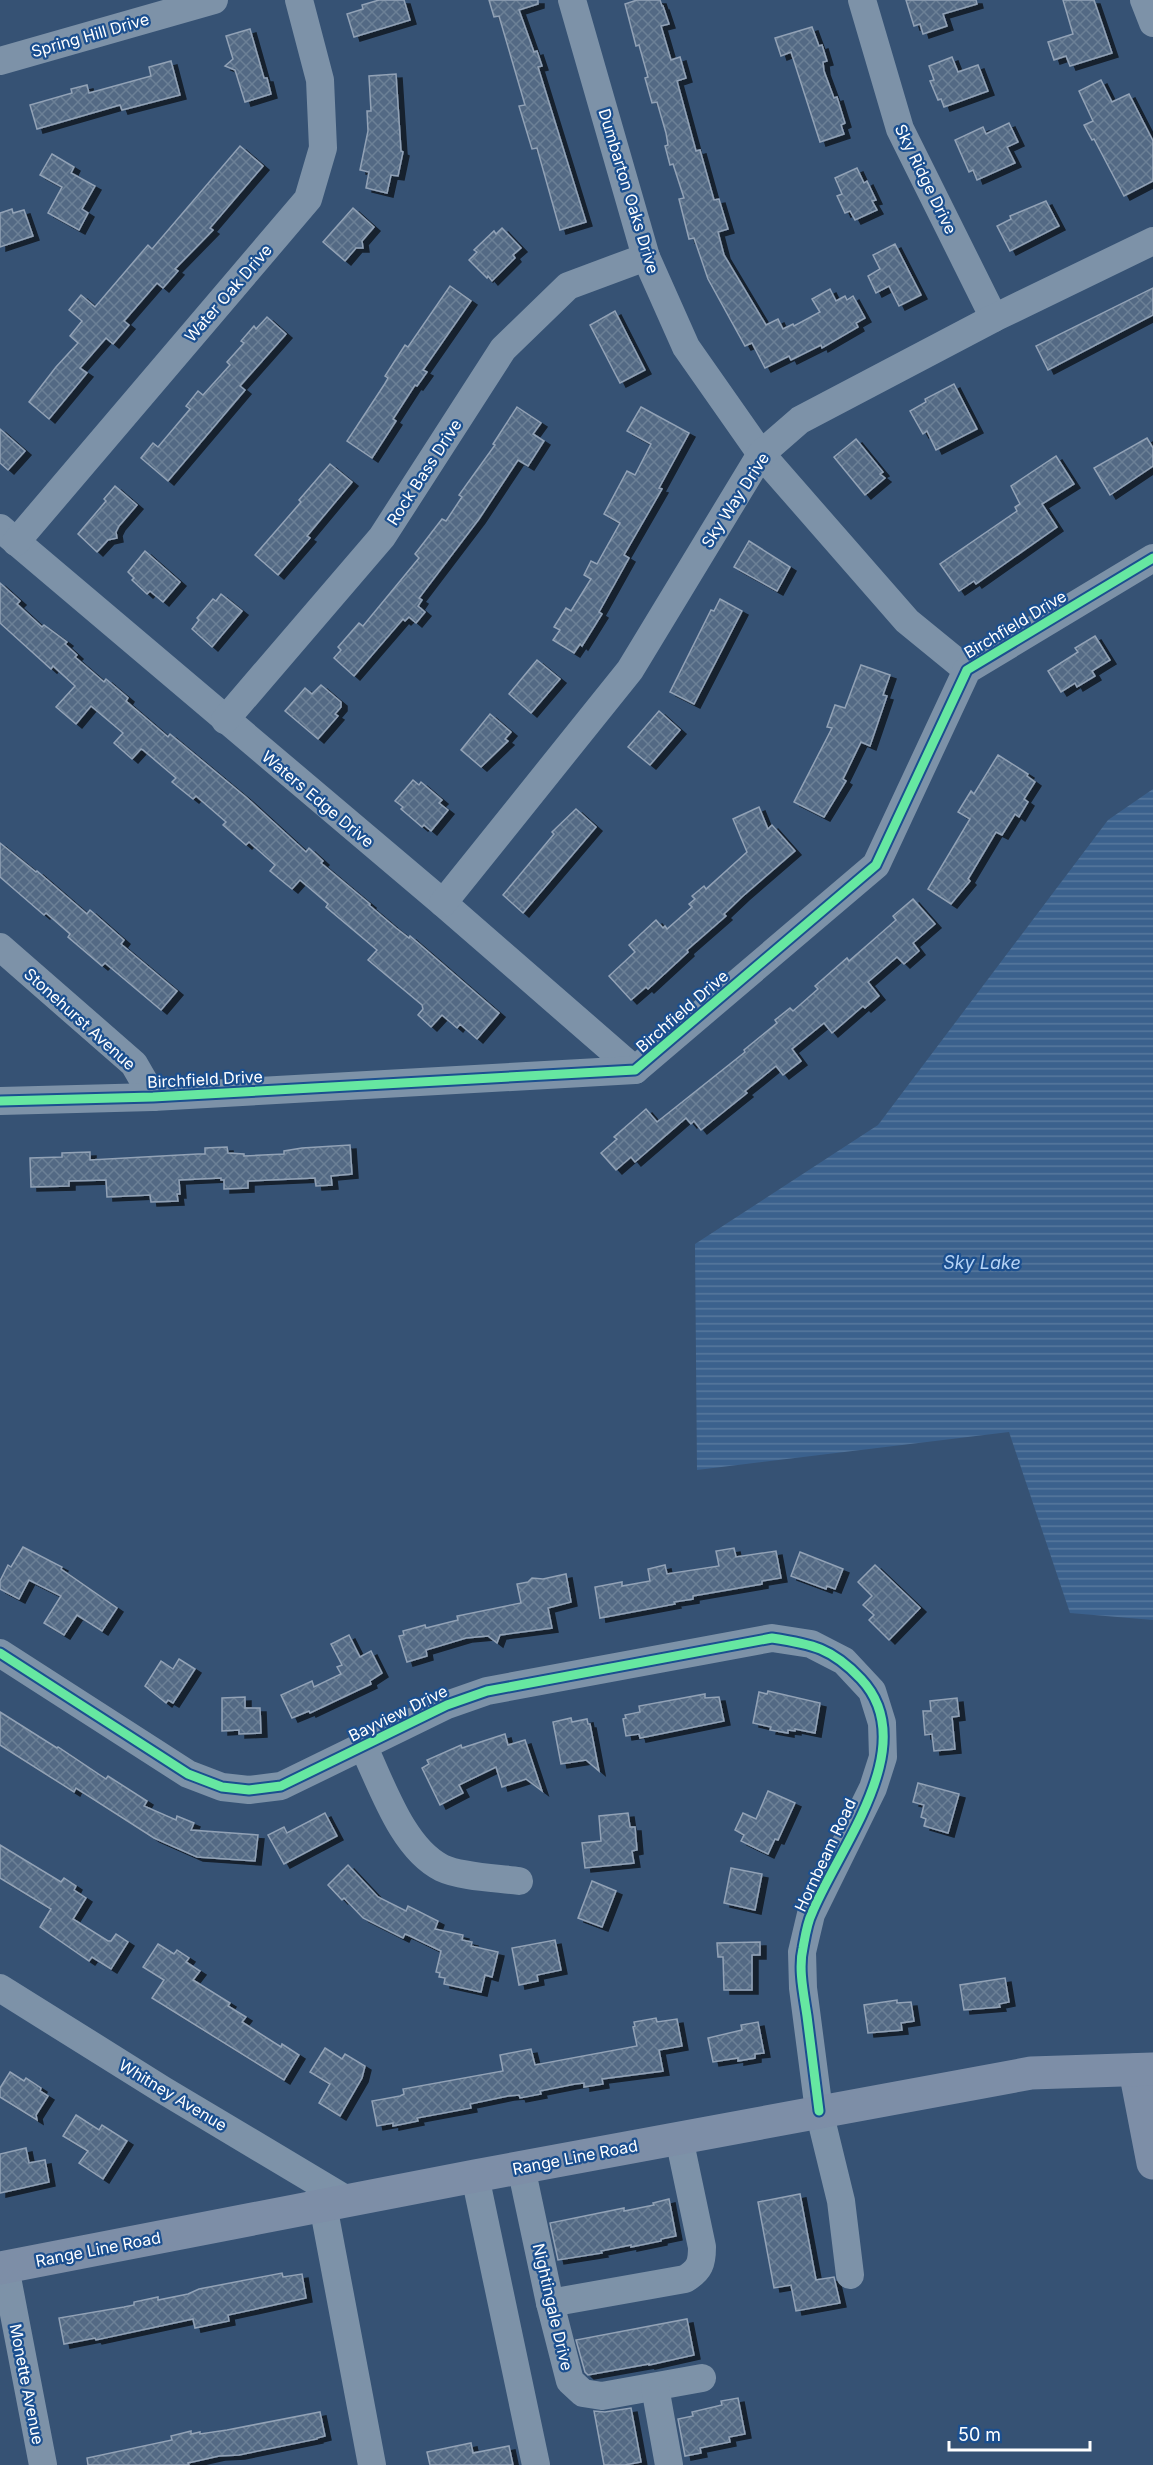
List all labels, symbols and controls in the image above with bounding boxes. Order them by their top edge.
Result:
street label: Spring Hill Drive [29,9,151,61]
street label: Dumbarton Oaks Drive [594,106,664,276]
street label: Sky Ridge Drive [891,121,961,237]
street label: Water Oak Drive [180,240,276,346]
street label: Rock Bass Drive [382,415,466,529]
street label: Sky Way Drive [697,449,773,551]
street label: Birchfield Drive [960,586,1070,662]
street label: Waters Edge Drive [258,746,378,852]
street label: Stonehurst Avenue [20,964,140,1074]
street label: Birchfield Drive [632,965,732,1057]
street label: Birchfield Drive [147,1066,263,1092]
water label: Sky Lake [943,1252,1021,1273]
street label: Bayview Drive [345,1680,451,1746]
street label: Hornbeam Road [790,1795,860,1915]
street label: Whitney Avenue [115,2055,231,2135]
street label: Range Line Road [511,2135,639,2179]
street label: Range Line Road [34,2227,162,2271]
street label: Nightingale Drive [529,2241,577,2373]
street label: Monette Avenue [5,2322,49,2446]
scale bar [949,2414,1090,2452]
text: 50 m [958,2424,1001,2445]

